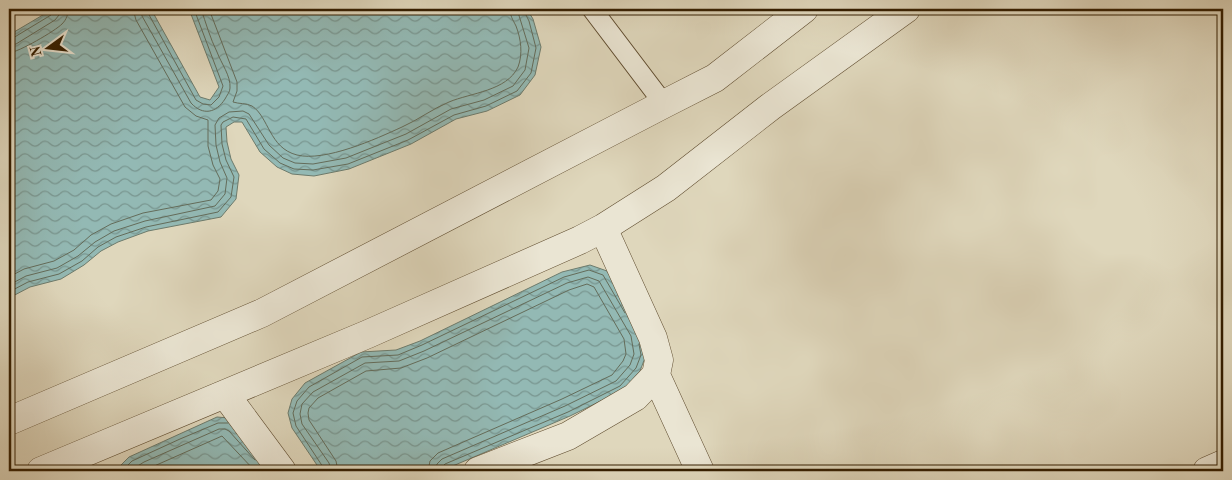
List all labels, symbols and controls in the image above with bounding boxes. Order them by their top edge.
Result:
north arrow [22,22,72,72]
text: N [28,44,45,58]

